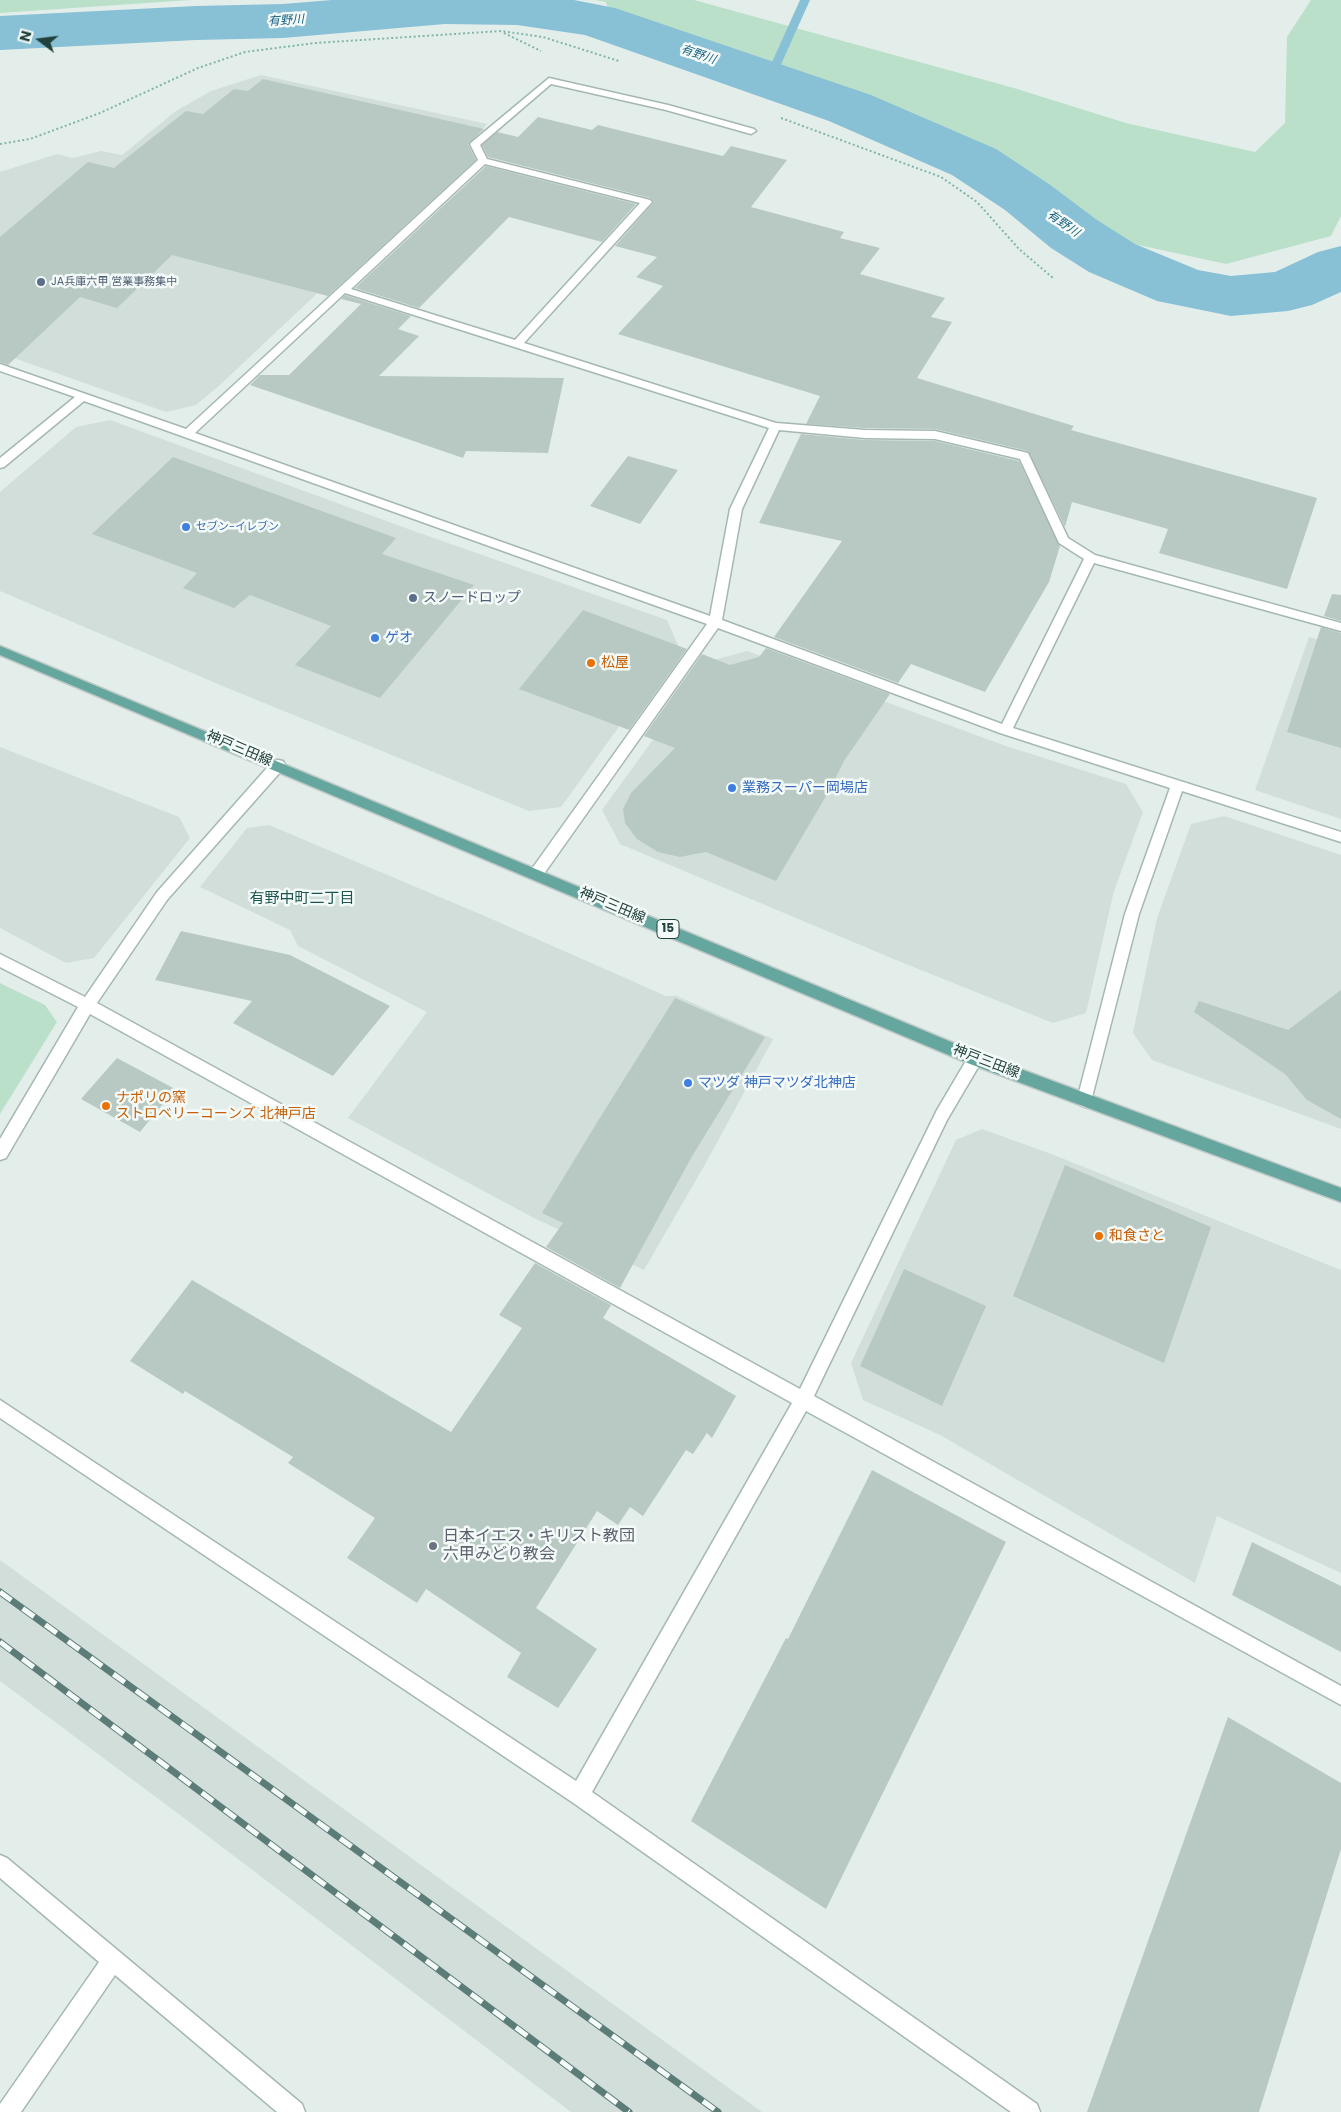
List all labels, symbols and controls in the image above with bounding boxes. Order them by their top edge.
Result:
water label: 有野川 [268,13,304,29]
north arrow [15,15,65,65]
text: N [14,28,37,44]
water label: 有野川 [679,42,717,68]
water label: 有野川 [1044,208,1082,240]
place label: JA兵庫六甲 営業事務集中 [51,275,177,289]
marker: JA兵庫六甲 営業事務集中 [35,276,47,288]
place label: セブン-イレブン [196,520,279,534]
marker: セブン-イレブン [180,521,192,533]
place label: スノードロップ [423,590,521,606]
marker: スノードロップ [407,592,419,604]
place label: ゲオ [385,630,413,646]
marker: ゲオ [369,632,381,644]
place label: 松屋 [601,655,629,671]
marker: 松屋 [585,657,597,669]
street label: 神戸三田線 [204,728,274,770]
place label: 業務スーパー岡場店 [742,780,868,796]
marker: 業務スーパー岡場店 [726,782,738,794]
street label: 神戸三田線 [577,885,647,927]
district label: 有野中町二丁目 [250,890,354,908]
road number: 15 [657,920,679,939]
street label: 神戸三田線 [950,1042,1022,1082]
place label: マツダ 神戸マツダ北神店 [698,1075,856,1091]
marker: マツダ 神戸マツダ北神店 [682,1077,694,1089]
place label: ナポリの窯 ストロベリーコーンズ 北神戸店 [116,1090,316,1122]
marker: ナポリの窯 ストロベリーコーンズ 北神戸店 [100,1100,112,1112]
place label: 和食さと [1109,1228,1165,1244]
marker: 和食さと [1093,1230,1105,1242]
place label: 日本イエス・キリスト教団 六甲みどり教会 [443,1527,635,1565]
marker: 日本イエス・キリスト教団 六甲みどり教会 [427,1540,439,1552]

